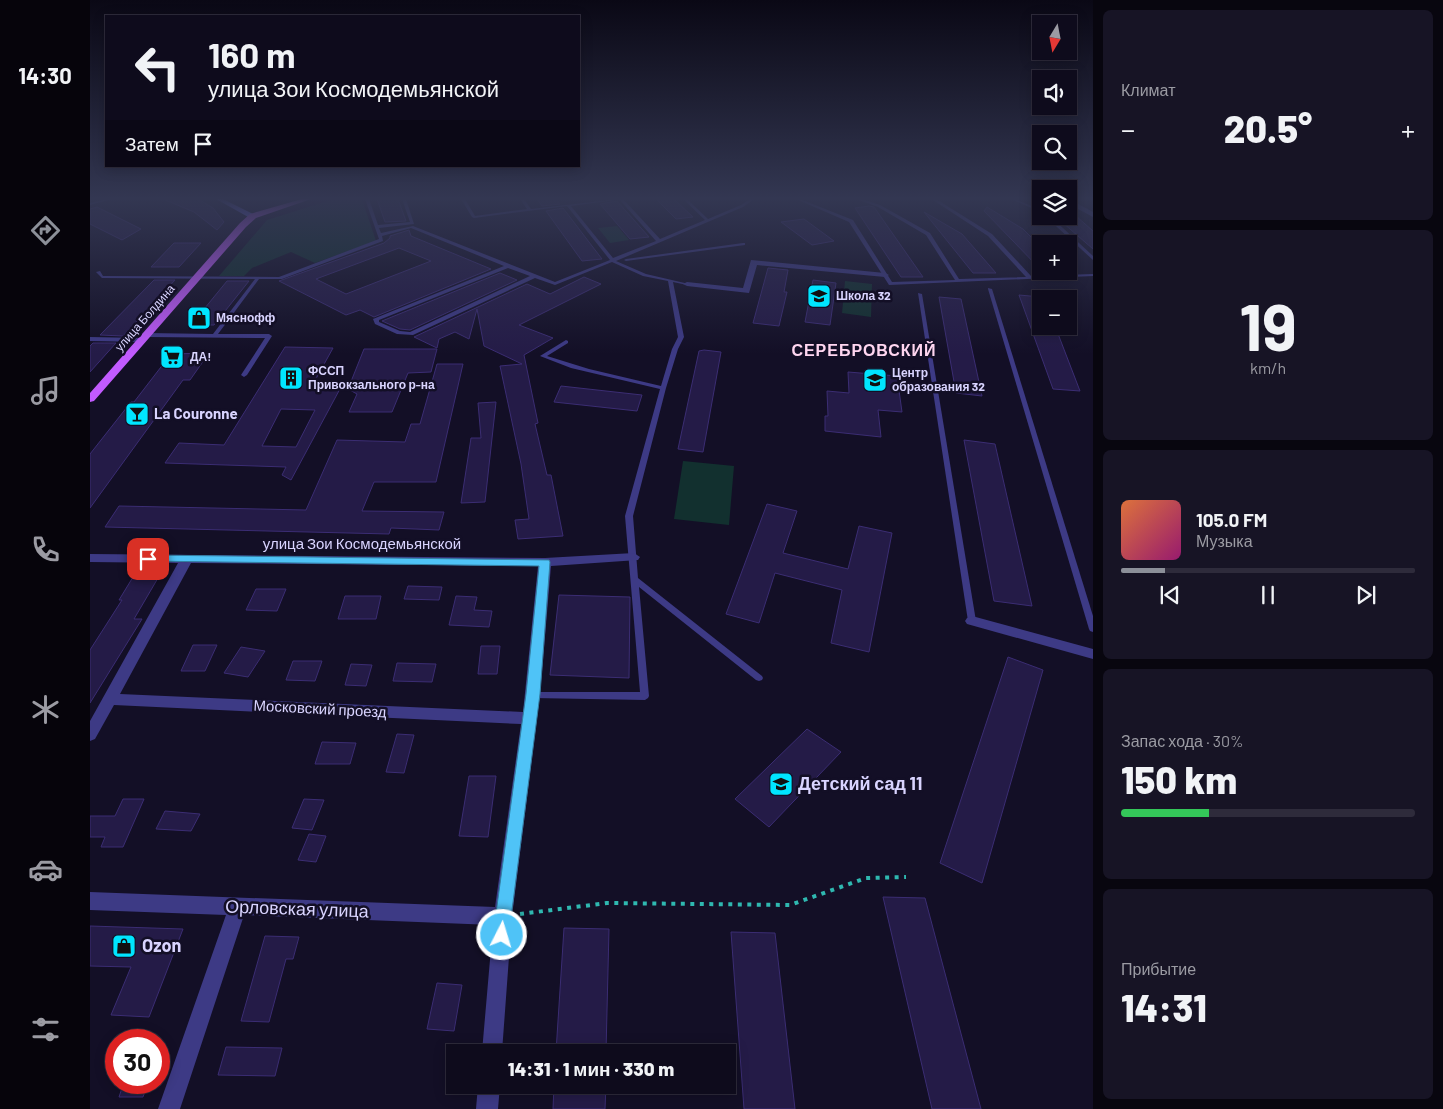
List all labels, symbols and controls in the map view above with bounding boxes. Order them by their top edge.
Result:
north arrow [1032,15,1078,60]
map controls [1032,15,1077,335]
text: 160 m [208,33,295,75]
icon: left [125,35,190,100]
text: 14:30 [18,62,72,88]
button: sound [1032,70,1077,115]
text: улица Зои Космодемьянской [208,75,499,101]
text: Климат [1121,80,1175,99]
text: 20.5° [1224,105,1312,151]
text: − [1121,112,1135,146]
text: + [1401,112,1415,146]
button: search [1032,125,1077,170]
icon: arrive [189,130,217,158]
text: Затем [125,132,179,155]
button: layers [1032,180,1077,225]
icon: directions [28,213,63,248]
button: + [1032,235,1077,280]
street label: улица Болдина [112,281,178,354]
school or university icon: Школа 32 [806,283,832,309]
text: 19 [1239,286,1297,364]
place label: Школа 32 [836,288,891,302]
button: − [1032,290,1077,335]
shop icon: Мяснофф [186,305,212,331]
place label: Мяснофф [216,310,276,325]
district label: СЕРЕБРОВСКИЙ [791,340,937,359]
supermarket icon: ДА! [159,344,185,370]
place label: ДА! [190,349,211,364]
text: km/h [1250,358,1286,377]
place label: ФССП Привокзального р-на [308,363,435,392]
building icon: ФССП Привокзального р-на [278,365,304,391]
place label: Центр образования 32 [892,365,985,394]
school or university icon: Центр образования 32 [862,367,888,393]
icon: music [28,373,63,408]
bar icon: La Couronne [124,401,150,427]
place label: La Couronne [154,404,238,422]
text: 105.0 FM [1196,508,1267,531]
text: Музыка [1196,531,1253,550]
icon: phone [28,532,63,567]
street label: улица Зои Космодемьянской [263,534,461,552]
pin [127,538,169,580]
icon: arrive [134,545,162,573]
icon: previous [1156,581,1184,609]
icon: pause [1254,581,1282,609]
icon: next [1352,581,1380,609]
icon: climate [28,692,63,727]
street label: Московский проезд [253,696,387,720]
text: Запас хода · 30% [1121,731,1244,750]
text: 150 km [1121,756,1237,802]
school or university icon: Детский сад 11 [768,771,794,797]
place label: Детский сад 11 [798,772,922,794]
icon: car [28,852,63,887]
street label: Орловская улица [225,895,370,922]
position arrow [475,908,527,960]
shop icon: Ozon [111,933,137,959]
place label: Ozon [142,934,181,956]
text: Прибытие [1121,959,1196,978]
text: 14:31 [1121,984,1207,1030]
icon: filters [28,1012,63,1047]
speed limit sign: 30 [105,1029,170,1094]
text: 14:31 · 1 мин · 330 m [508,1057,674,1080]

